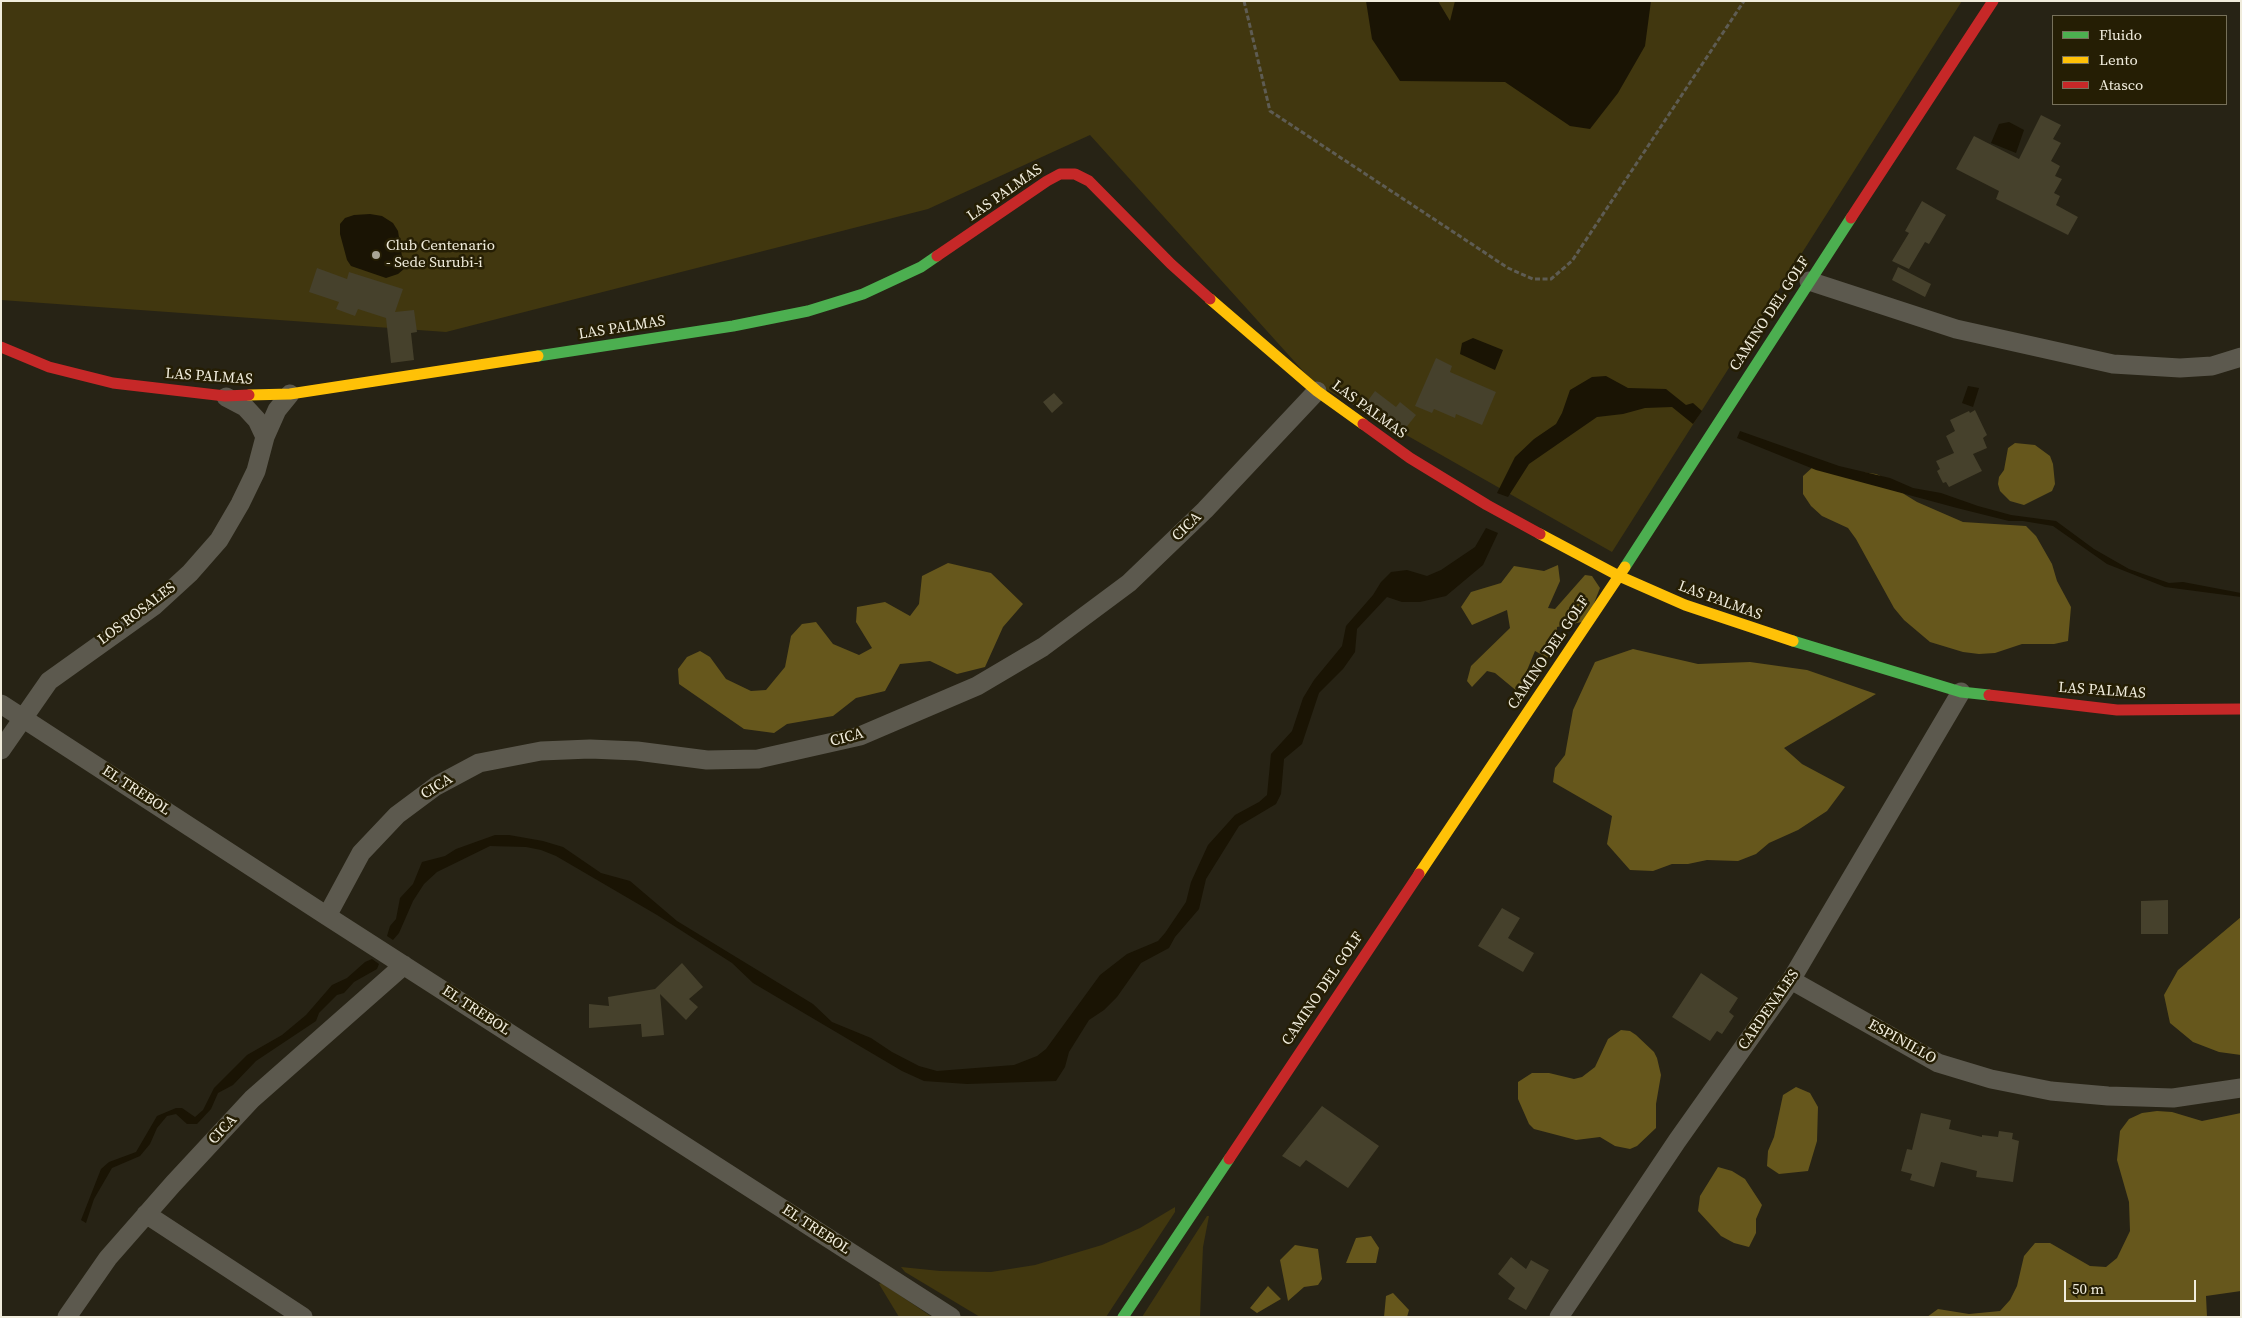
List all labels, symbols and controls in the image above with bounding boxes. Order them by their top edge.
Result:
legend [2052,15,2227,105]
text: Fluido [2099,24,2142,45]
text: Lento [2099,49,2138,70]
text: Atasco [2099,74,2143,95]
street label: LAS PALMAS [964,160,1046,226]
place label: Club Centenario - Sede Surubi-i [386,237,495,272]
marker: Club Centenario - Sede Surubi-i [370,249,382,261]
street label: CAMINO DEL GOLF [1726,253,1814,375]
street label: LAS PALMAS [577,312,667,344]
street label: LAS PALMAS [165,365,253,389]
street label: LAS PALMAS [1328,377,1410,443]
street label: CICA [1168,509,1206,545]
street label: LAS PALMAS [1676,578,1764,624]
street label: LOS ROSALES [94,579,180,649]
street label: CAMINO DEL GOLF [1504,593,1594,713]
street label: LAS PALMAS [2058,679,2146,703]
street label: CICA [828,725,866,751]
street label: EL TREBOL [98,762,174,820]
street label: CICA [418,770,456,804]
street label: CAMINO DEL GOLF [1278,929,1368,1049]
street label: CARDENALES [1735,966,1803,1054]
street label: EL TREBOL [438,982,514,1040]
street label: ESPINILLO [1865,1016,1939,1068]
street label: CICA [205,1111,241,1149]
street label: EL TREBOL [778,1201,854,1259]
scale bar [2067,1270,2200,1302]
text: 50 m [2072,1278,2104,1299]

